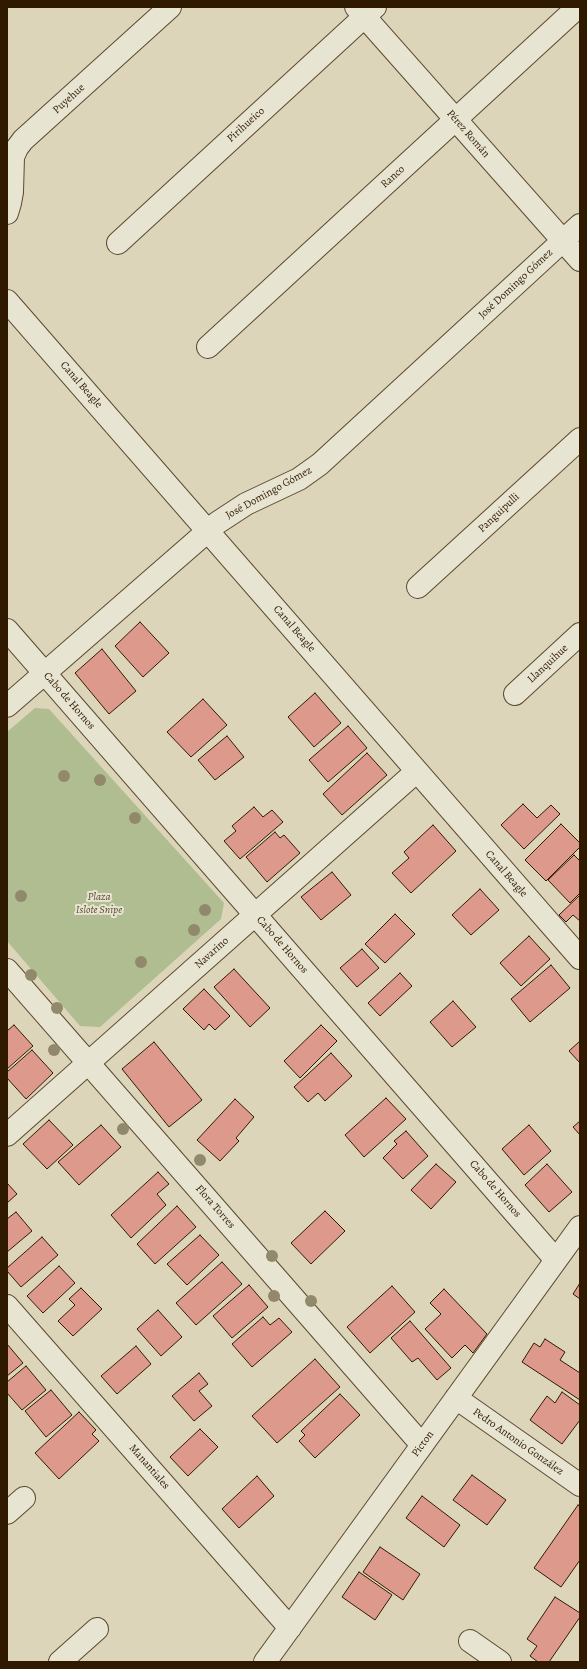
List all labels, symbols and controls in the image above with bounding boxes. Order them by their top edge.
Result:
street label: Puyehue [50,81,88,117]
street label: Pirihueico [224,105,268,145]
street label: Pérez Román [444,107,492,161]
street label: Ranco [378,163,408,191]
street label: José Domingo Gómez [476,246,556,322]
street label: Canal Beagle [57,359,105,411]
street label: José Domingo Gómez [224,464,314,522]
street label: Panguipulli [476,491,522,535]
street label: Canal Beagle [270,603,318,655]
street label: Llanquihue [525,642,571,686]
street label: Cabo de Hornos [40,670,98,732]
street label: Canal Beagle [482,848,530,900]
park label: Plaza Islote Snipe [76,890,122,916]
street label: Cabo de Hornos [253,914,311,976]
street label: Navarino [192,934,232,972]
street label: Cabo de Hornos [466,1158,524,1220]
street label: Flora Torres [192,1182,238,1232]
street label: Pedro Antonio González [470,1406,566,1478]
street label: Picton [409,1428,437,1460]
street label: Manantiales [126,1442,172,1492]

